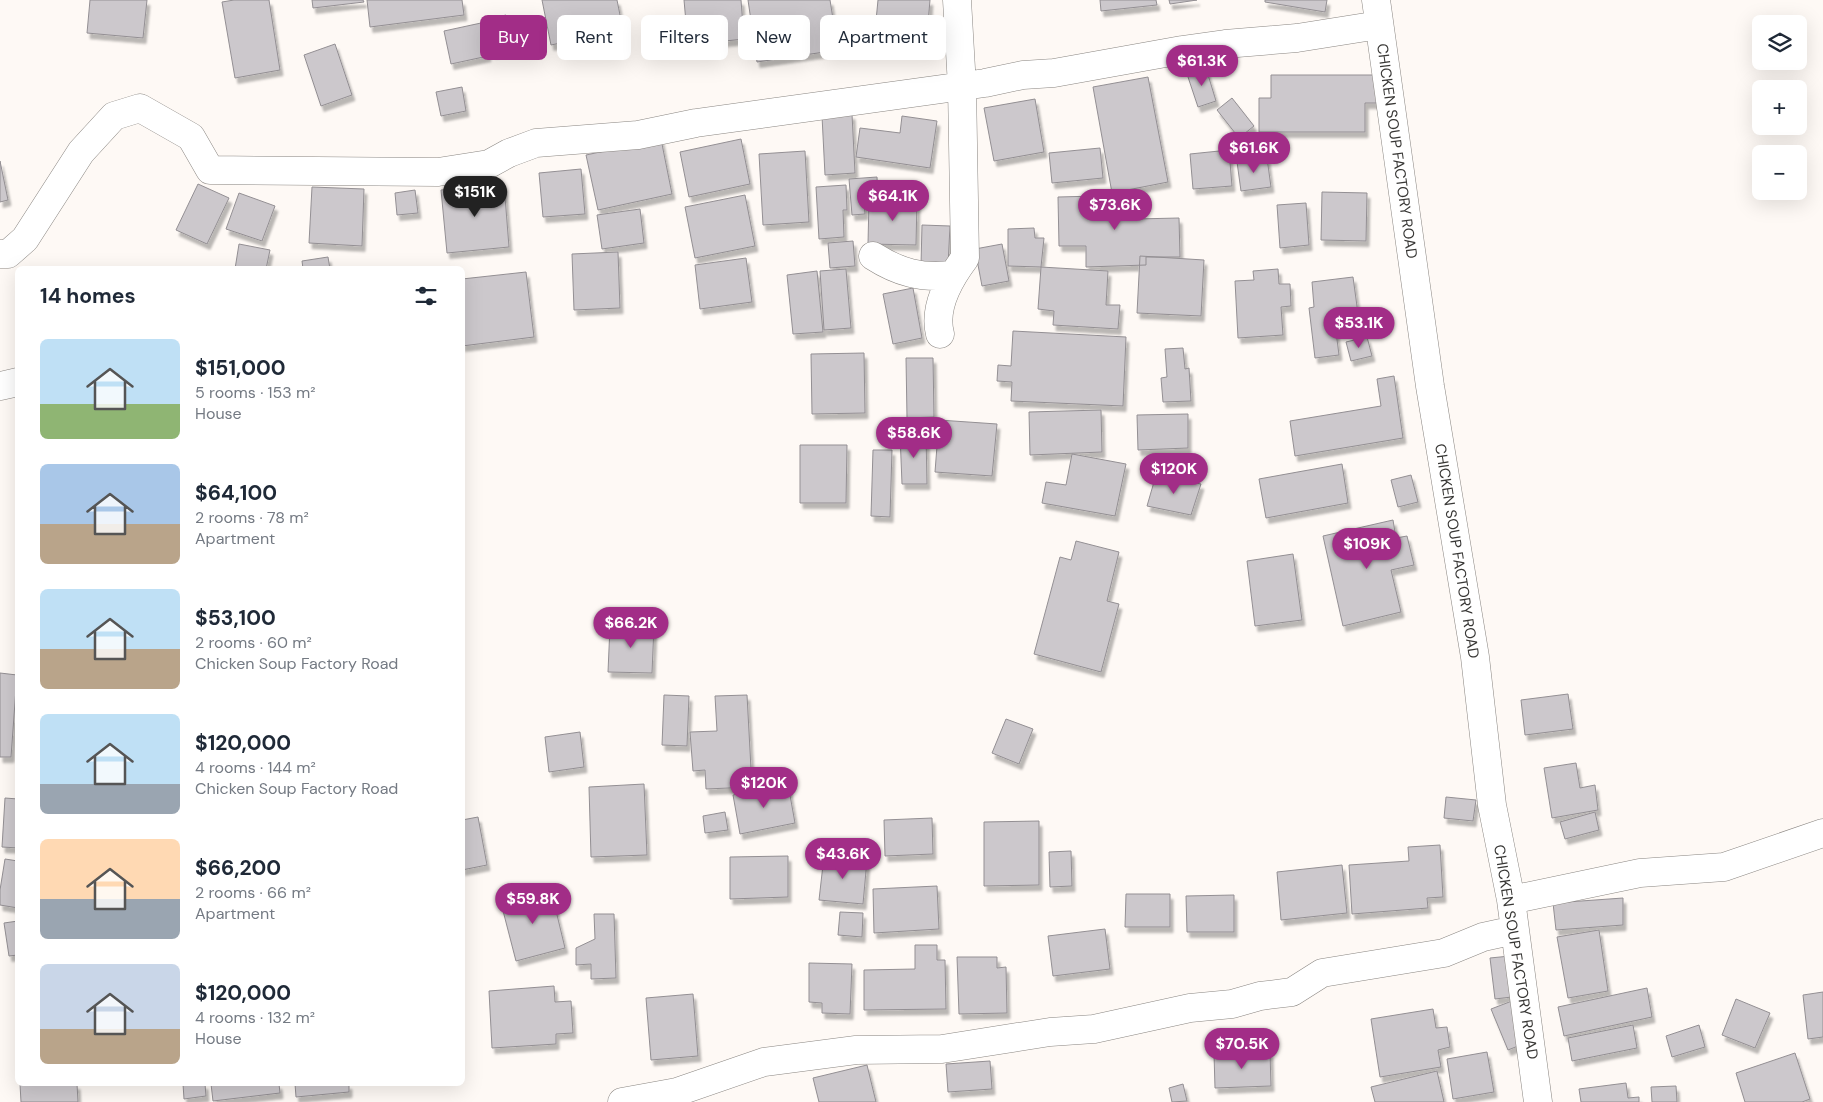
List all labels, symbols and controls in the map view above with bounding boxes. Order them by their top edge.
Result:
chip: Buy [480,15,547,60]
chip: Rent [557,15,631,60]
chip: Filters [641,15,728,60]
chip: New [738,15,810,60]
chip: Apartment [820,15,946,60]
map controls [1752,15,1807,200]
button: layers [1752,15,1807,70]
street label: CHICKEN SOUP FACTORY ROAD [1372,42,1422,260]
pin: $61.3K [1161,44,1243,87]
text: $61.3K [1177,50,1227,71]
button: + [1752,80,1807,135]
pin: $61.6K [1213,132,1295,174]
text: $61.6K [1229,137,1279,158]
button: − [1752,145,1807,200]
pin: $151K [440,176,510,218]
pin: $64.1K [852,180,934,222]
text: $151K [454,181,496,202]
text: $64.1K [868,185,918,206]
pin: $73.6K [1074,188,1156,231]
text: $73.6K [1089,194,1141,215]
text: 14 homes [40,282,136,310]
icon: filters [412,282,440,310]
pin: $53.1K [1318,306,1400,349]
text: $53.1K [1334,312,1384,333]
text: $151,000 [195,354,286,382]
icon: home [80,359,140,419]
text: 5 rooms · 153 m² [195,382,316,403]
text: House [195,403,242,424]
pin: $58.6K [873,416,955,459]
text: $58.6K [887,422,941,443]
street label: CHICKEN SOUP FACTORY ROAD [1430,442,1484,660]
pin: $120K [1139,452,1209,495]
text: $120K [1151,458,1197,479]
text: $64,100 [195,479,277,507]
icon: home [80,484,140,544]
text: 2 rooms · 78 m² [195,507,309,528]
text: Apartment [195,528,275,549]
pin: $109K [1332,528,1402,570]
text: $109K [1343,533,1391,554]
text: $53,100 [195,604,276,632]
pin: $66.2K [590,606,672,649]
icon: home [80,609,140,669]
text: $66.2K [604,612,658,633]
text: 2 rooms · 60 m² [195,632,312,653]
text: Chicken Soup Factory Road [195,653,398,674]
text: $120,000 [195,729,291,757]
icon: home [80,734,140,794]
text: 4 rooms · 144 m² [195,757,316,778]
pin: $120K [729,766,799,809]
text: $120K [741,772,787,793]
text: Chicken Soup Factory Road [195,778,398,799]
pin: $43.6K [802,838,884,880]
text: $43.6K [816,843,870,864]
street label: CHICKEN SOUP FACTORY ROAD [1489,843,1543,1061]
text: $66,200 [195,854,281,882]
icon: home [80,859,140,919]
text: 2 rooms · 66 m² [195,882,311,903]
pin: $59.8K [492,882,574,925]
text: $59.8K [506,888,560,909]
text: Apartment [195,903,275,924]
text: $120,000 [195,979,291,1007]
icon: home [80,984,140,1044]
text: 4 rooms · 132 m² [195,1007,315,1028]
text: House [195,1028,242,1049]
pin: $70.5K [1201,1028,1283,1070]
text: $70.5K [1215,1033,1269,1054]

